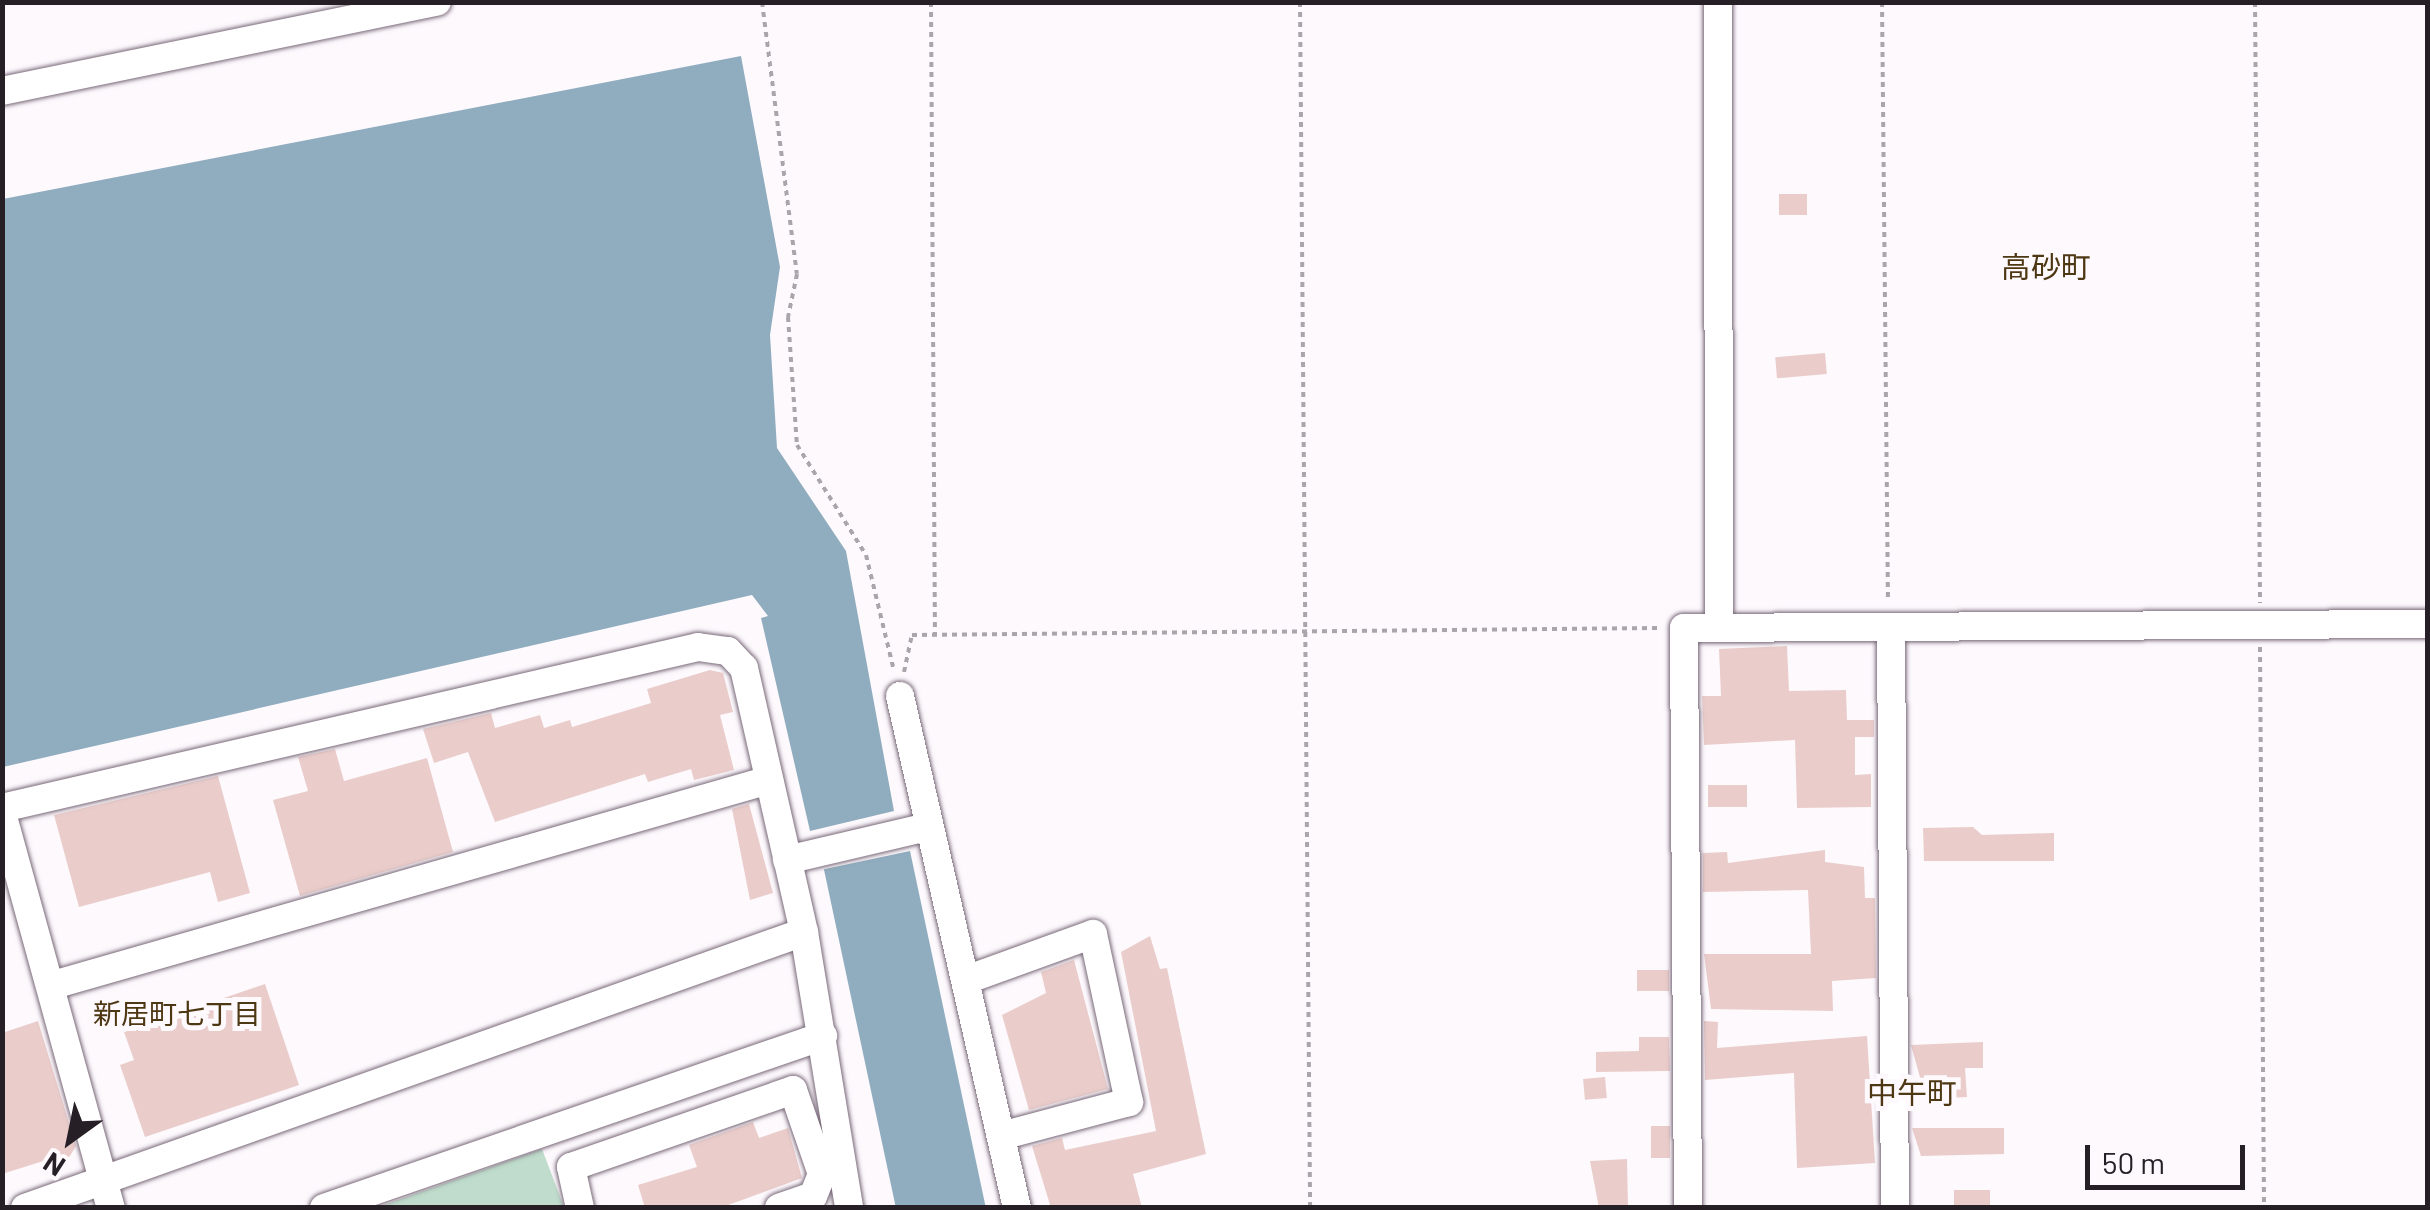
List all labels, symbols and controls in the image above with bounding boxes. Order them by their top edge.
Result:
district label: 高砂町 [2001,248,2091,284]
district label: 新居町七丁目 [93,996,261,1030]
district label: 中午町 [1867,1074,1957,1110]
north arrow [20,1090,120,1190]
scale bar [2090,1125,2250,1187]
text: 50 m [2102,1144,2165,1180]
text: N [37,1146,71,1184]

